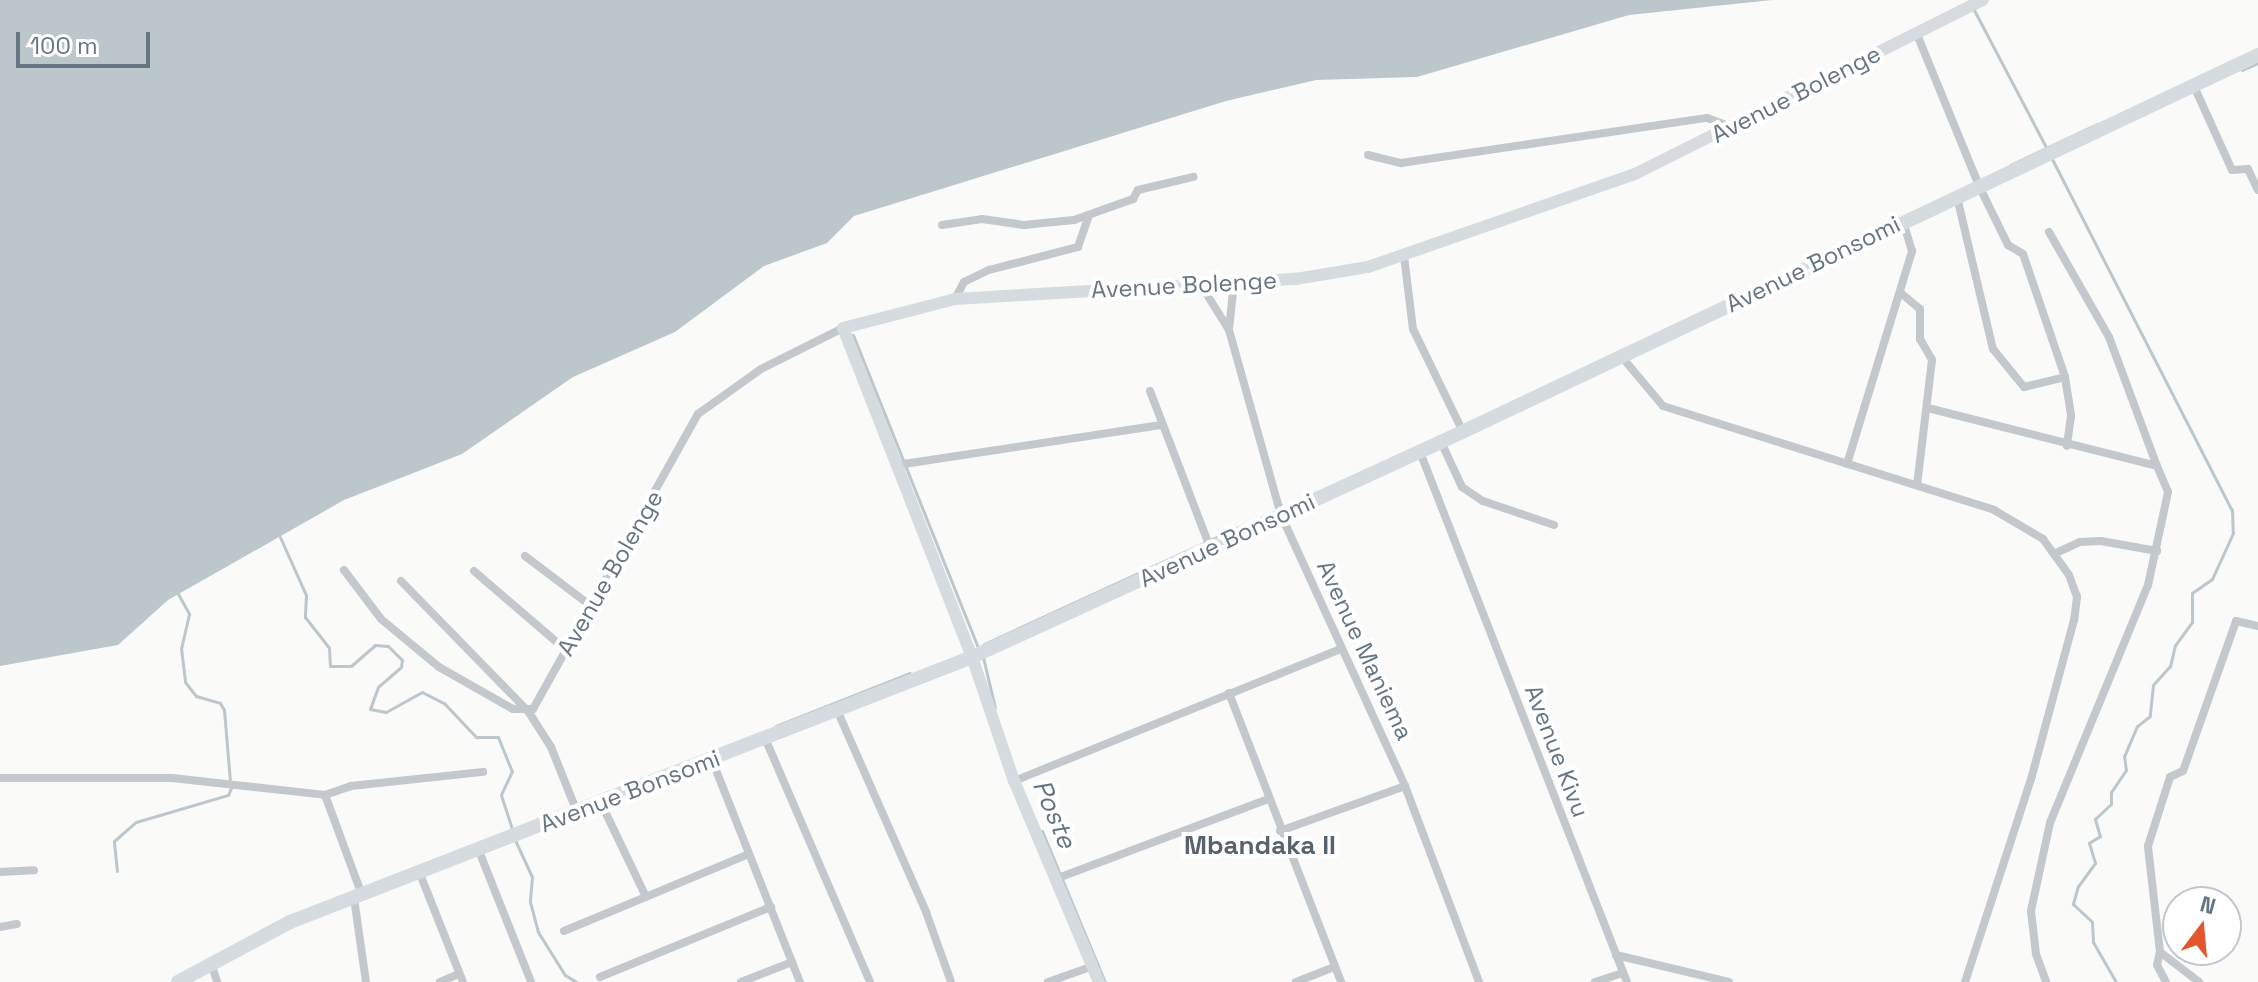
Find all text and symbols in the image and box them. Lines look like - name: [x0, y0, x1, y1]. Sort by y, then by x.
- scale bar: [20, 16, 154, 66]
- text: 100 m: [30, 30, 98, 61]
- street label: Avenue Bolenge: [1707, 39, 1885, 149]
- street label: Avenue Bonsomi: [1721, 209, 1905, 319]
- street label: Avenue Bolenge: [1090, 266, 1278, 304]
- street label: Avenue Bolenge: [551, 485, 669, 661]
- street label: Avenue Bonsomi: [1135, 487, 1319, 593]
- street label: Avenue Maniema: [1311, 556, 1419, 744]
- street label: Avenue Kivu: [1519, 681, 1595, 821]
- street label: Avenue Bonsomi: [536, 743, 724, 839]
- water label: Poste: [1026, 775, 1082, 853]
- district label: Mbandaka II: [1184, 830, 1336, 862]
- north arrow: [2162, 886, 2242, 966]
- text: N: [2197, 889, 2219, 920]

